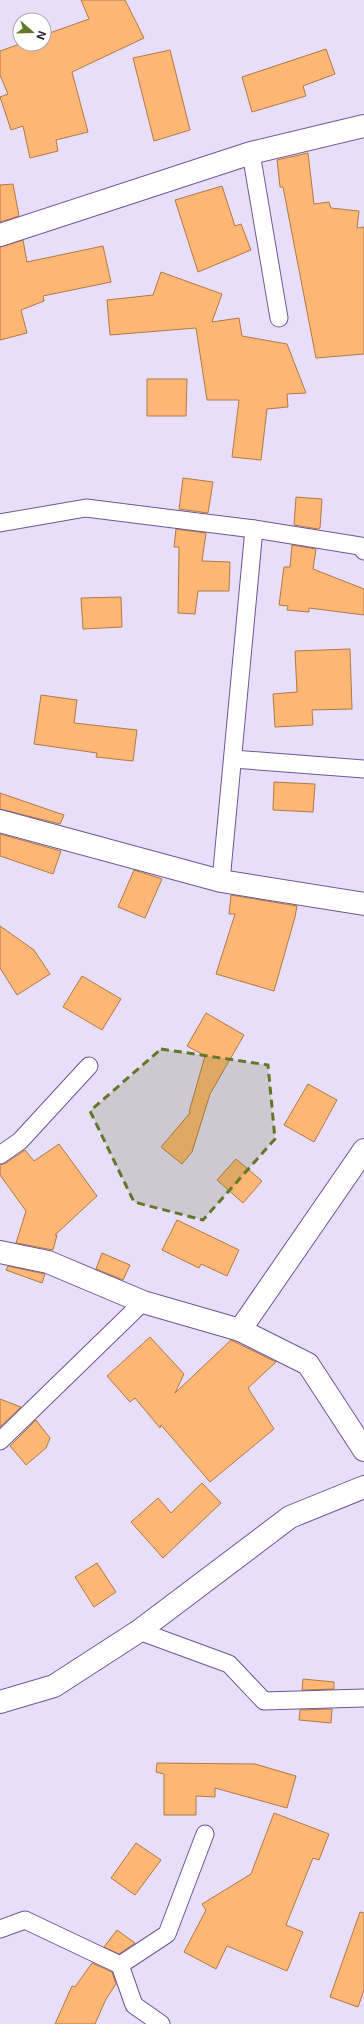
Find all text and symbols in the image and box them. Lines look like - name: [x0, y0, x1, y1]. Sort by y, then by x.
- north arrow: [12, 12, 52, 52]
- text: N: [33, 29, 49, 42]

